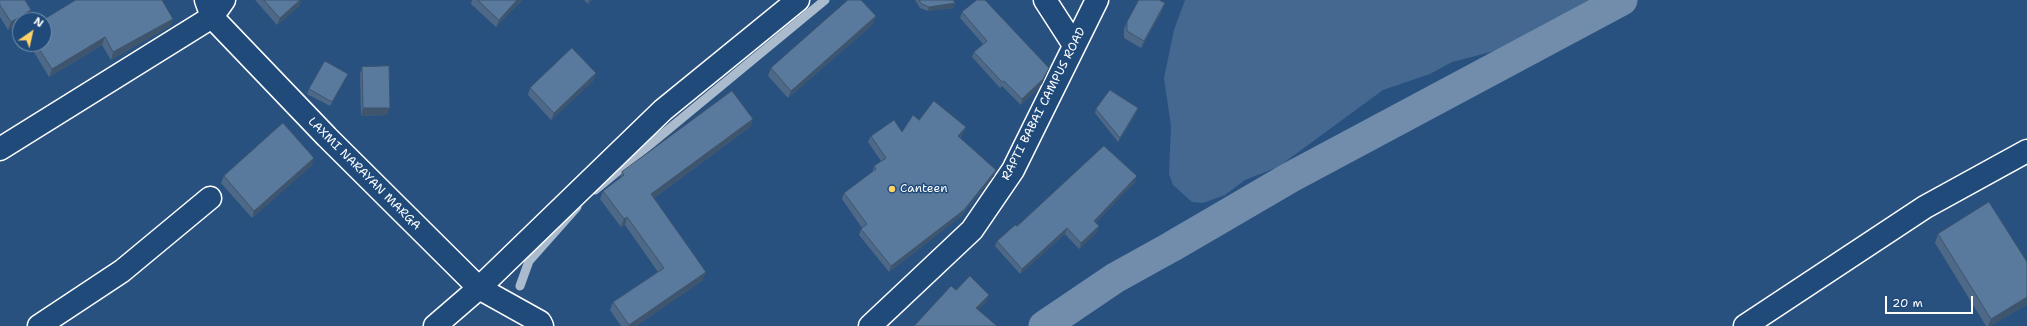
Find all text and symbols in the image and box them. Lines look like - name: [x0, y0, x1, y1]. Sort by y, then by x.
- north arrow: [12, 12, 52, 52]
- text: N: [31, 14, 46, 31]
- street label: RAPTI BABAI CAMPUS ROAD: [999, 25, 1089, 183]
- street label: LAXMI NARAYAN MARGA: [305, 115, 423, 233]
- place label: Canteen: [900, 182, 948, 196]
- marker: Canteen: [887, 184, 897, 194]
- scale bar: [1887, 288, 1975, 314]
- text: 20 m: [1892, 295, 1923, 311]

